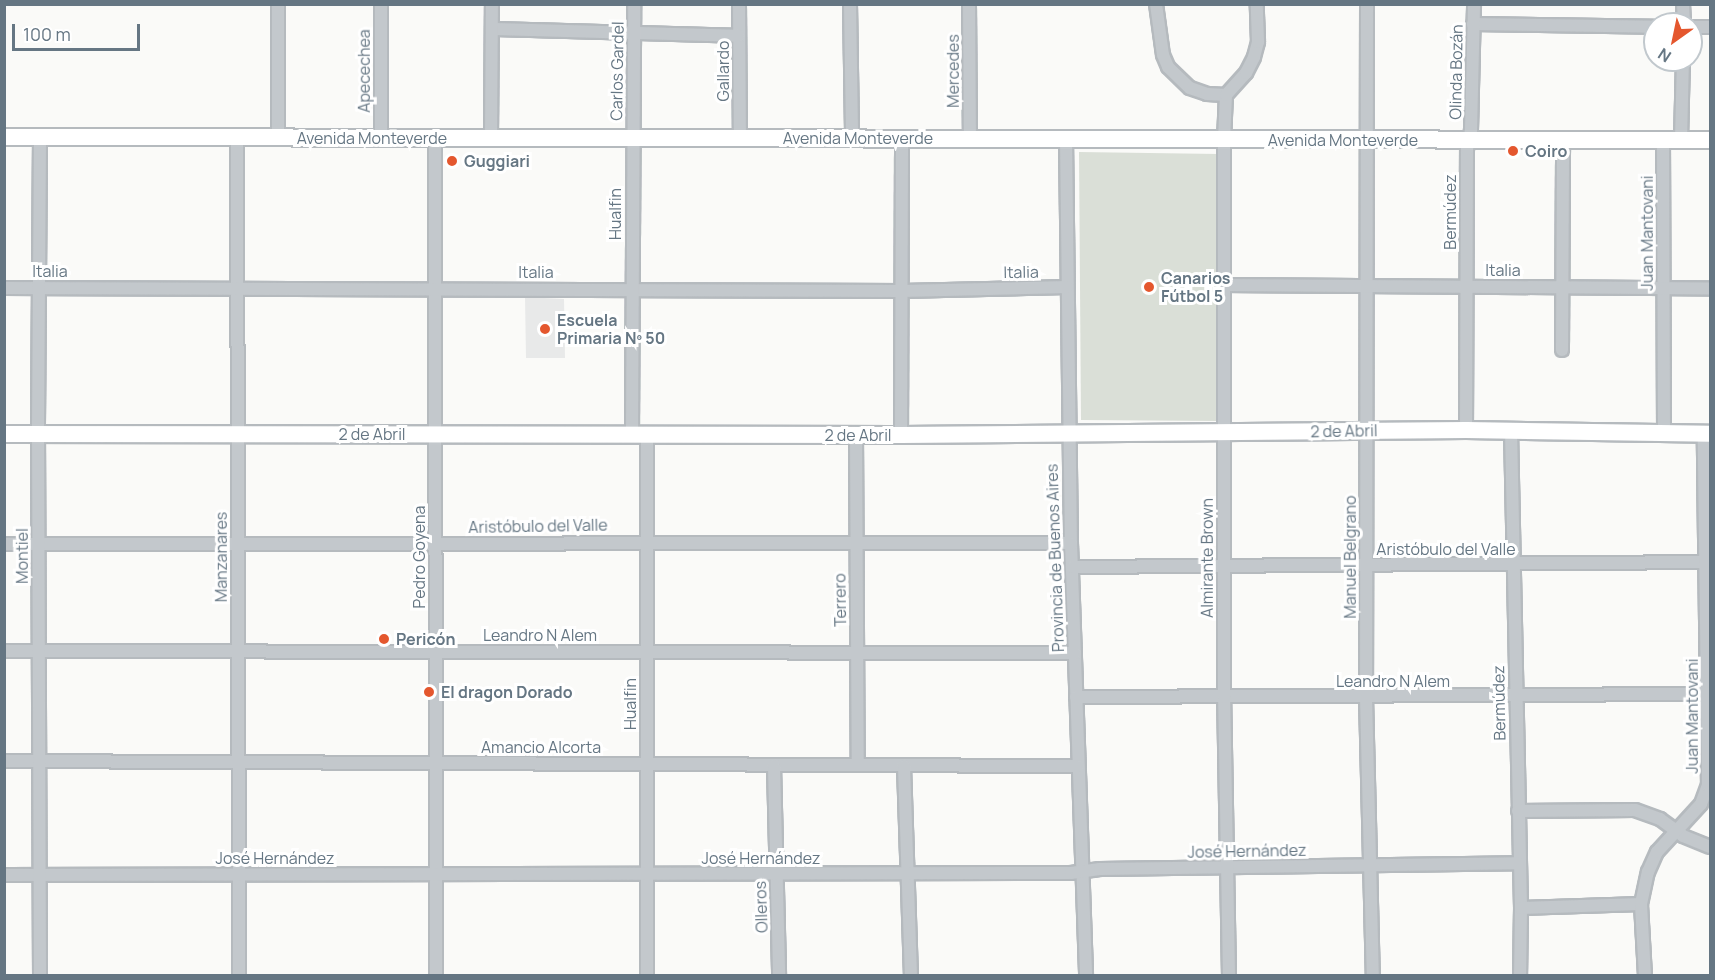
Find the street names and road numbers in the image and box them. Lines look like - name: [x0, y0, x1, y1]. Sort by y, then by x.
- street label: Carlos Gardel: [607, 21, 627, 121]
- street label: Olinda Bozán: [1446, 24, 1466, 120]
- street label: Apecechea: [354, 29, 374, 113]
- street label: Mercedes: [943, 34, 963, 108]
- street label: Gallardo: [713, 40, 733, 102]
- street label: Avenida Monteverde: [297, 128, 447, 148]
- street label: Avenida Monteverde: [783, 128, 933, 148]
- street label: Avenida Monteverde: [1268, 130, 1418, 150]
- street label: Bermúdez: [1440, 174, 1460, 250]
- street label: Juan Mantovani: [1637, 175, 1657, 291]
- street label: Hualfin: [605, 188, 625, 240]
- street label: Italia: [1485, 260, 1521, 280]
- street label: Italia: [32, 261, 68, 281]
- street label: Italia: [518, 262, 554, 282]
- street label: Italia: [1003, 262, 1039, 282]
- street label: 2 de Abril: [1310, 421, 1378, 441]
- street label: 2 de Abril: [338, 424, 406, 444]
- street label: 2 de Abril: [824, 425, 892, 445]
- street label: Provincia de Buenos Aires: [1042, 464, 1068, 652]
- street label: Manuel Belgrano: [1340, 495, 1360, 619]
- street label: Almirante Brown: [1197, 498, 1217, 618]
- street label: Pedro Goyena: [409, 506, 429, 608]
- street label: Manzanares: [211, 512, 231, 602]
- street label: Aristóbulo del Valle: [468, 515, 608, 537]
- street label: Montiel: [12, 528, 32, 584]
- street label: Aristóbulo del Valle: [1376, 539, 1516, 559]
- street label: Terrero: [830, 573, 850, 627]
- street label: Leandro N Alem: [483, 625, 597, 645]
- street label: Juan Mantovani: [1682, 658, 1702, 774]
- street label: Bermúdez: [1489, 665, 1509, 741]
- street label: Leandro N Alem: [1336, 671, 1450, 691]
- street label: Hualfin: [620, 678, 640, 730]
- street label: Amancio Alcorta: [481, 737, 601, 757]
- street label: José Hernández: [1187, 840, 1307, 862]
- street label: José Hernández: [216, 848, 334, 868]
- street label: José Hernández: [702, 848, 820, 868]
- street label: Olleros: [751, 881, 771, 933]

